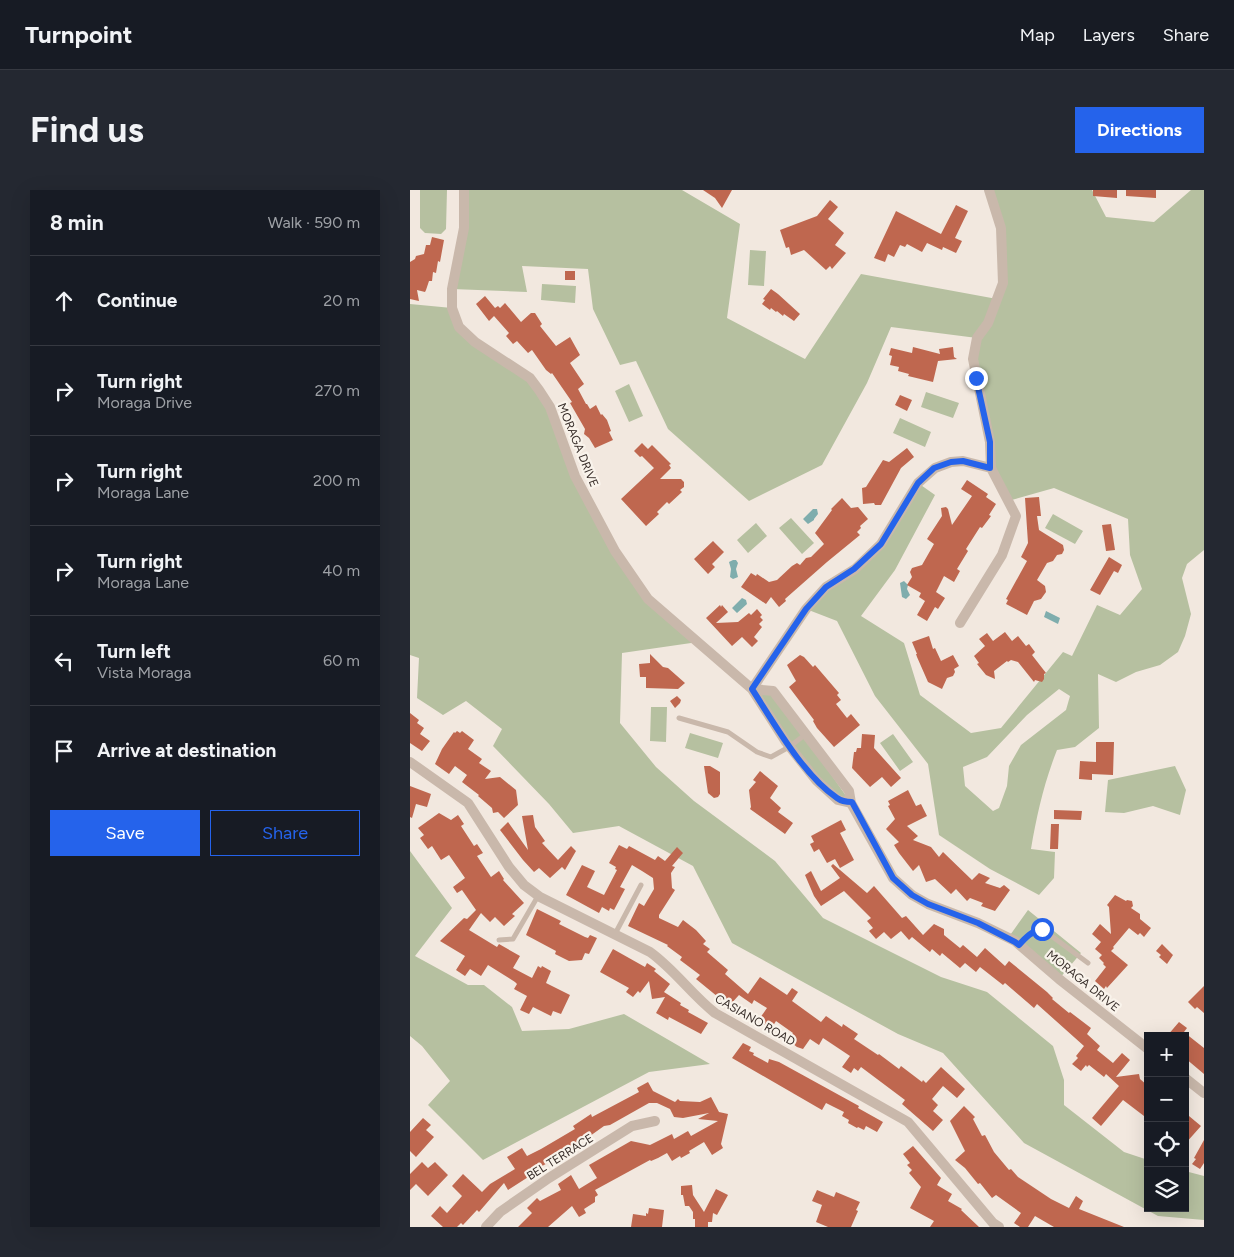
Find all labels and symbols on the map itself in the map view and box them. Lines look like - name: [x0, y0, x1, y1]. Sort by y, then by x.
- route end: [965, 367, 988, 390]
- street label: MORAGA DRIVE: [555, 401, 601, 489]
- route start: [1031, 918, 1054, 941]
- street label: MORAGA DRIVE: [1044, 947, 1122, 1015]
- street label: CASIANO ROAD: [712, 991, 798, 1049]
- street label: BEL TERRACE: [524, 1131, 596, 1183]

